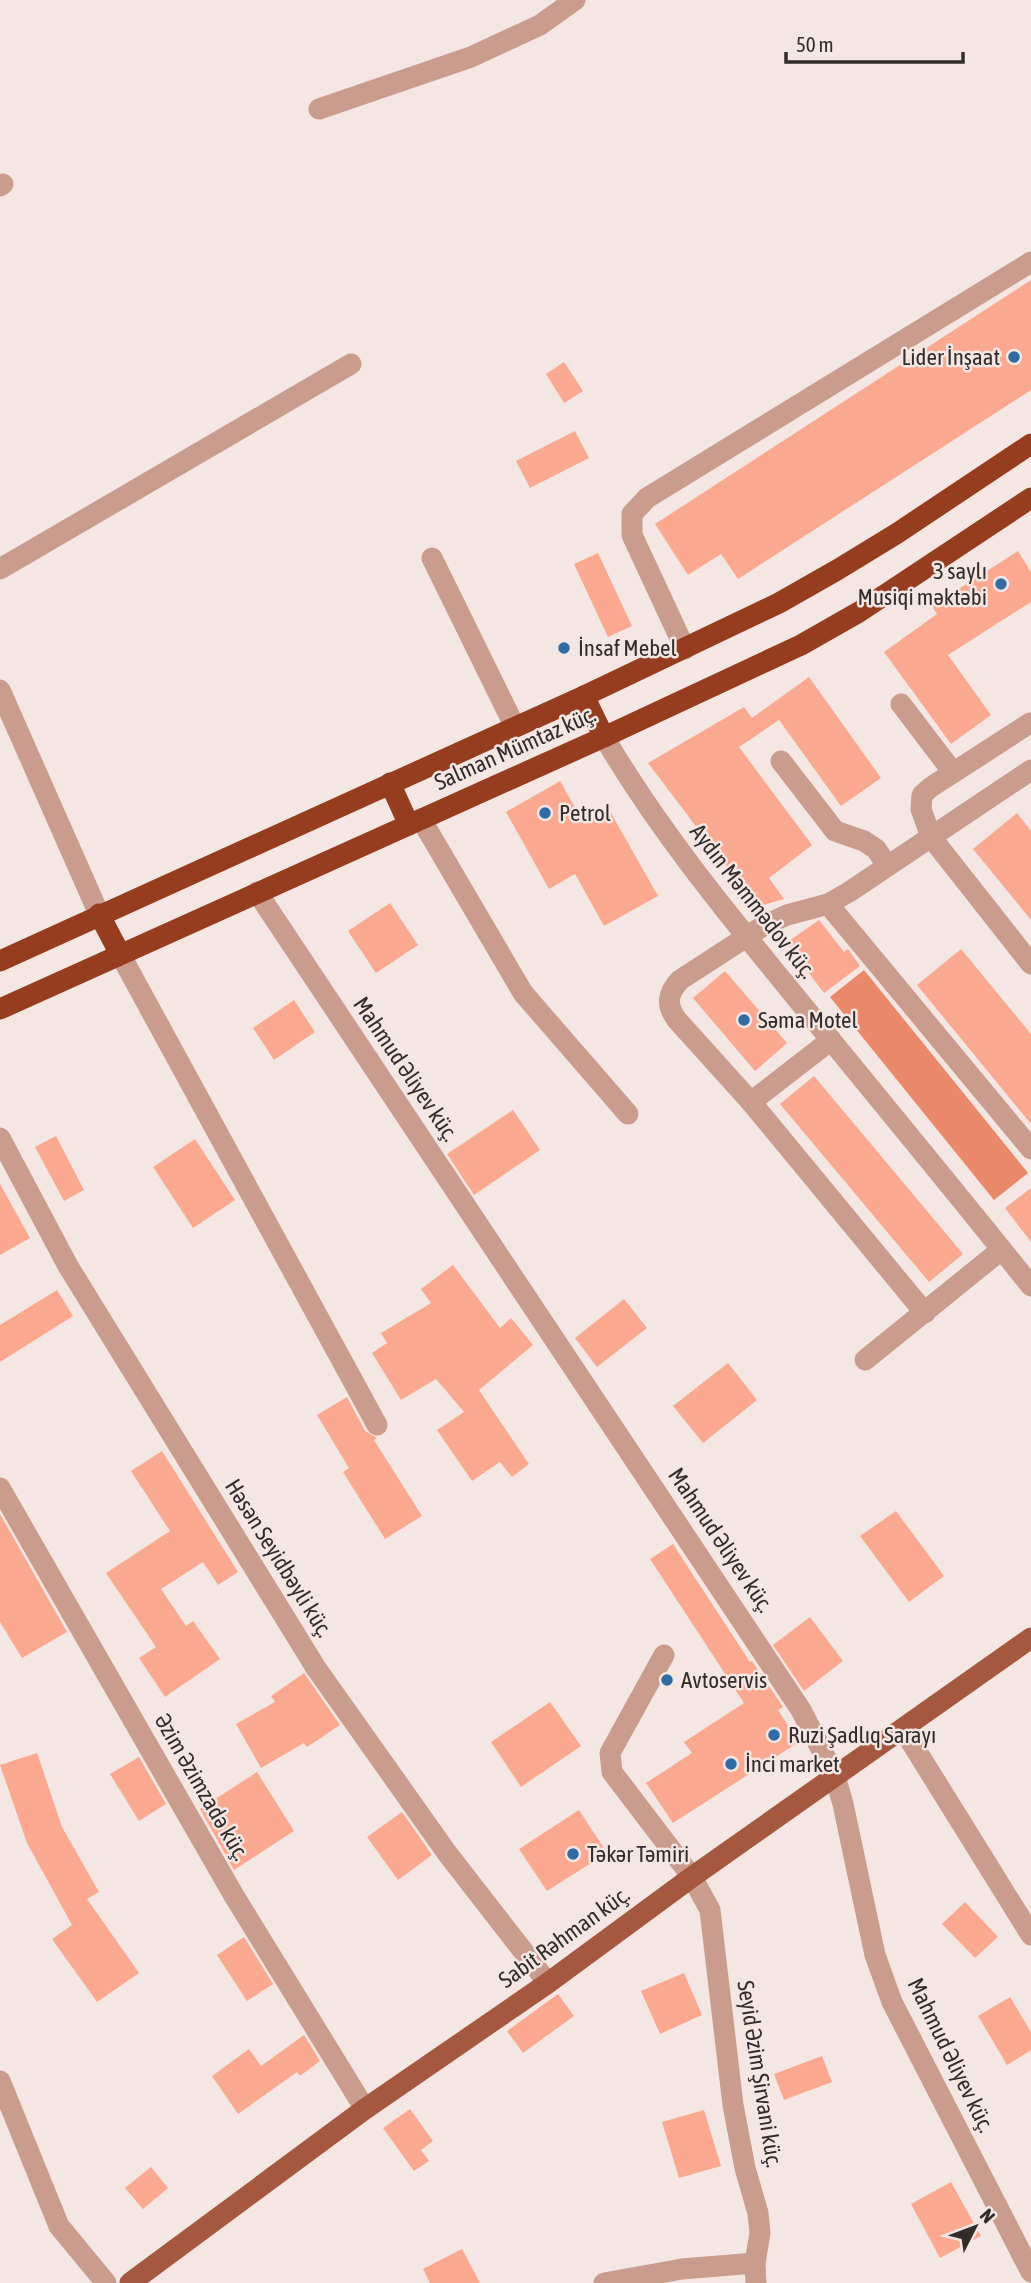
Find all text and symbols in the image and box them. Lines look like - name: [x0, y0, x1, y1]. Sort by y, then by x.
- scale bar: [786, 21, 963, 65]
- text: 50 m: [796, 32, 834, 56]
- place label: Lider İnşaat: [901, 344, 1000, 370]
- marker: Lider İnşaat: [1006, 349, 1022, 365]
- place label: 3 saylı Musiqi məktəbi: [858, 558, 987, 610]
- marker: 3 saylı Musiqi məktəbi: [993, 576, 1009, 592]
- place label: İnsaf Mebel: [578, 635, 677, 661]
- marker: İnsaf Mebel: [556, 640, 572, 656]
- street label: Salman Mümtaz küç.: [430, 701, 600, 795]
- place label: Petrol: [559, 800, 611, 826]
- marker: Petrol: [537, 805, 553, 821]
- street label: Aydın Məmmədov küç.: [685, 819, 821, 983]
- street label: Mahmud Əliyev küç.: [348, 992, 464, 1146]
- place label: Səma Motel: [758, 1007, 858, 1033]
- marker: Səma Motel: [736, 1012, 752, 1028]
- street label: Mahmud Əliyev küç.: [663, 1463, 779, 1617]
- street label: Həsən Seyidbəyli küç.: [220, 1474, 338, 1642]
- place label: Avtoservis: [681, 1667, 767, 1693]
- marker: Avtoservis: [659, 1672, 675, 1688]
- street label: Əzim Əzimzadə küç.: [150, 1709, 254, 1865]
- place label: Ruzi Şadlıq Sarayı: [788, 1722, 936, 1748]
- marker: Ruzi Şadlıq Sarayı: [766, 1727, 782, 1743]
- place label: İnci market: [745, 1751, 840, 1777]
- marker: İnci market: [723, 1756, 739, 1772]
- place label: Təkər Təmiri: [587, 1841, 689, 1867]
- marker: Təkər Təmiri: [565, 1846, 581, 1862]
- street label: Sabit Rəhman küç.: [494, 1881, 634, 1993]
- street label: Mahmud Əliyev küç.: [902, 1974, 1000, 2136]
- street label: Seyid Əzim Şirvani küç.: [732, 1979, 788, 2169]
- north arrow: [940, 2192, 1010, 2262]
- text: N: [976, 2204, 1000, 2227]

